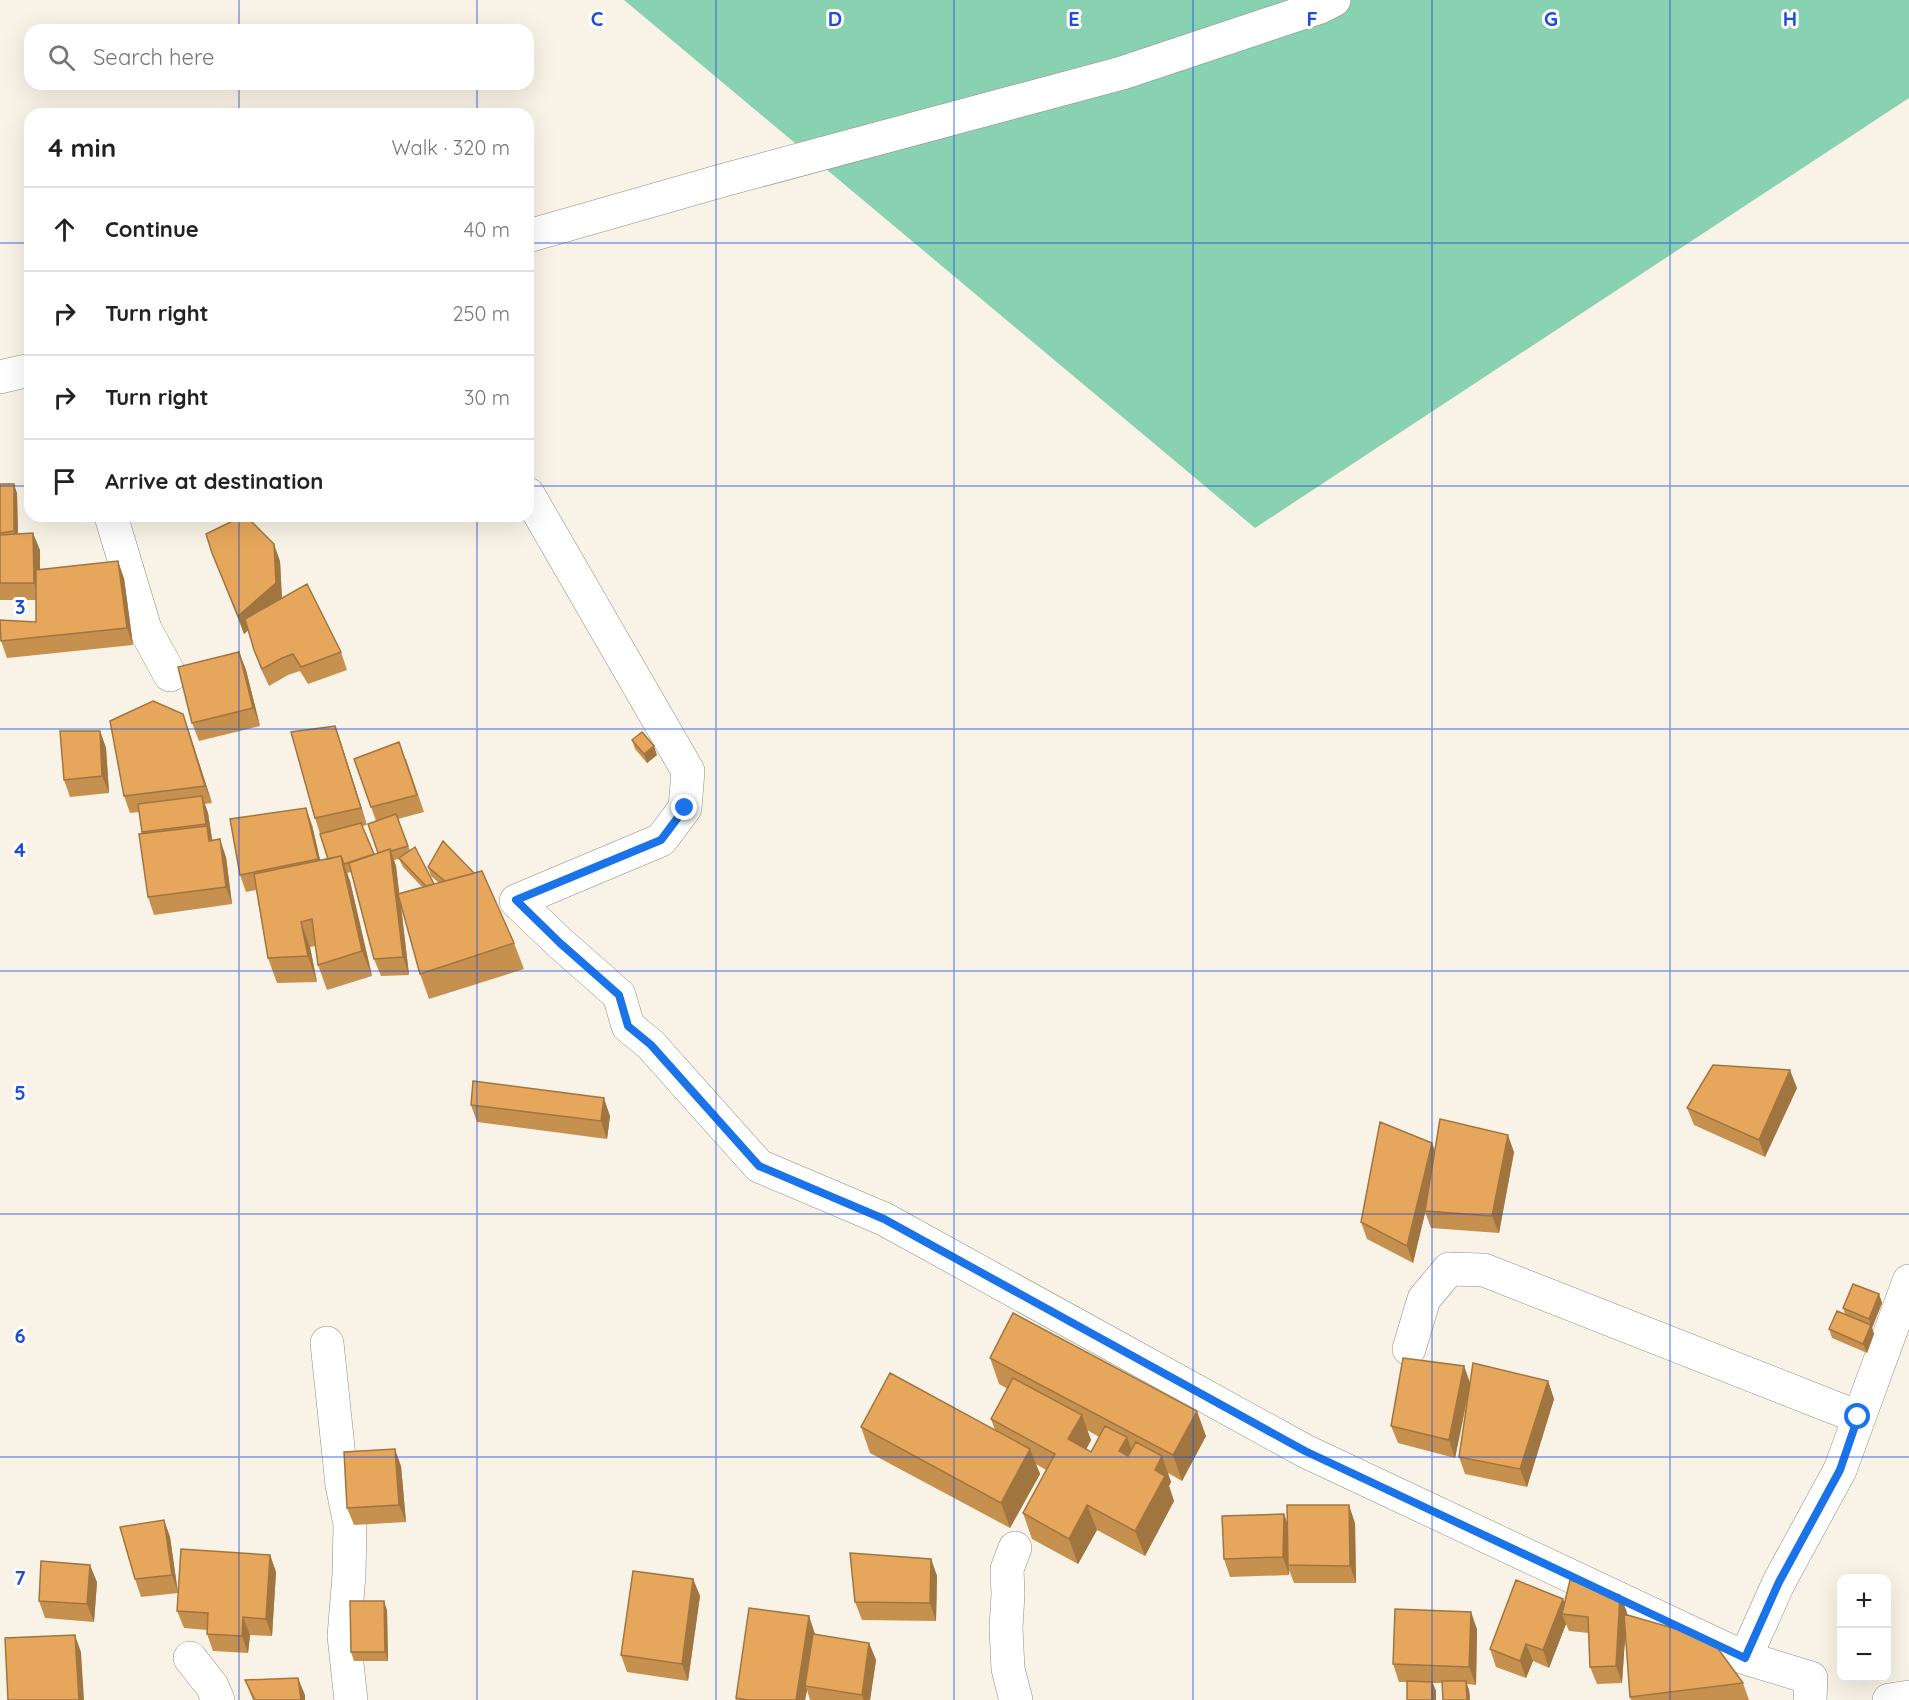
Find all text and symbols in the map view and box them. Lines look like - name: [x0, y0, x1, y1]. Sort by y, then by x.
- text: C: [591, 6, 604, 31]
- text: D: [828, 6, 842, 31]
- text: E: [1068, 6, 1080, 31]
- text: F: [1306, 6, 1318, 31]
- text: G: [1544, 6, 1558, 31]
- text: H: [1783, 6, 1797, 31]
- search box: [24, 24, 534, 90]
- icon: search: [45, 41, 78, 74]
- text: Search here: [93, 43, 214, 71]
- text: 4 min: [48, 131, 116, 164]
- text: Walk · 320 m: [391, 135, 510, 160]
- icon: ahead: [48, 213, 81, 246]
- text: Continue: [105, 215, 199, 243]
- text: 40 m: [464, 217, 510, 242]
- icon: right: [48, 297, 81, 330]
- text: Turn right: [105, 299, 209, 327]
- text: 250 m: [452, 301, 510, 326]
- icon: right: [48, 381, 81, 414]
- text: Turn right: [105, 383, 209, 411]
- text: 30 m: [464, 385, 510, 410]
- icon: arrive: [48, 465, 81, 498]
- text: Arrive at destination: [105, 467, 323, 495]
- text: 3: [15, 594, 25, 619]
- route end: [671, 794, 697, 820]
- text: 4: [14, 837, 26, 862]
- text: 5: [14, 1080, 26, 1105]
- text: 6: [14, 1323, 26, 1348]
- route start: [1844, 1403, 1870, 1429]
- text: 7: [15, 1565, 26, 1590]
- map controls: [1837, 1574, 1891, 1682]
- button: +: [1837, 1574, 1891, 1628]
- button: −: [1837, 1628, 1891, 1682]

